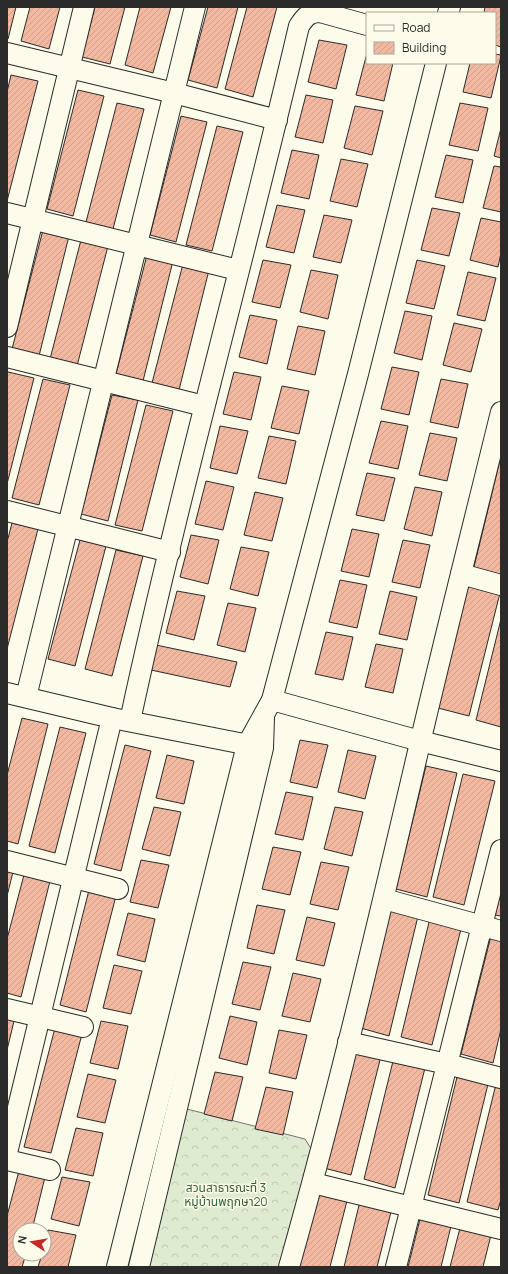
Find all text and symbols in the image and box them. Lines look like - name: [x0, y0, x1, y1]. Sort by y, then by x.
- legend: [366, 12, 496, 64]
- text: Road: [402, 19, 430, 36]
- text: Building: [402, 39, 446, 56]
- park label: สวนสาธารณะที่ 3 หมู่บ้านพฤกษา20: [184, 1179, 268, 1210]
- north arrow: [12, 1222, 52, 1262]
- text: N: [14, 1234, 30, 1245]

